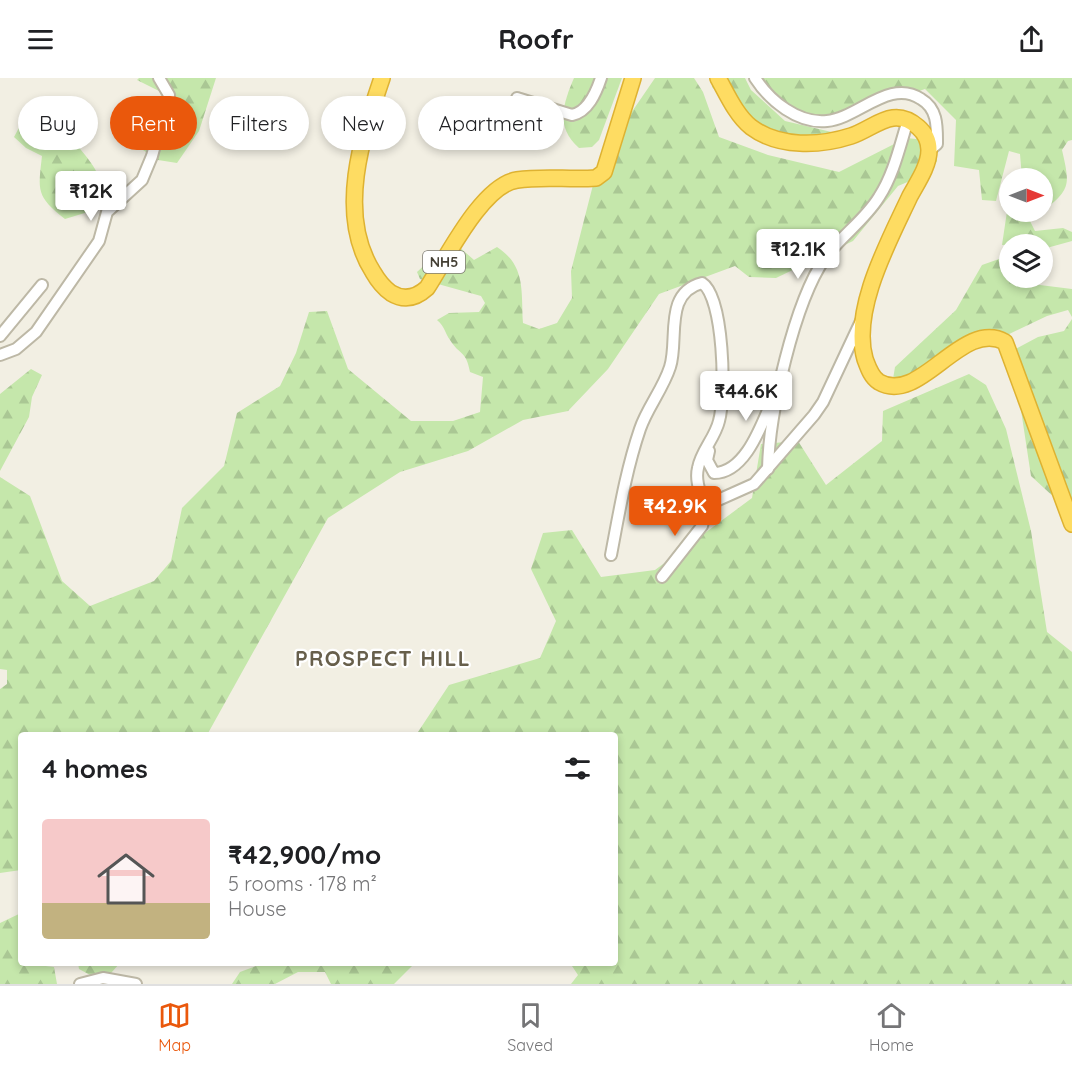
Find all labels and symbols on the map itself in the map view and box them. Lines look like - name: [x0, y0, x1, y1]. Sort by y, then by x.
- north arrow: [999, 168, 1053, 222]
- pin: ₹12K: [55, 171, 127, 222]
- pin: ₹12.1K: [749, 229, 847, 280]
- road number: NH5: [423, 251, 465, 273]
- pin: ₹44.6K: [697, 371, 795, 422]
- pin: ₹42.9K: [626, 486, 724, 537]
- district label: PROSPECT HILL: [295, 645, 471, 671]

